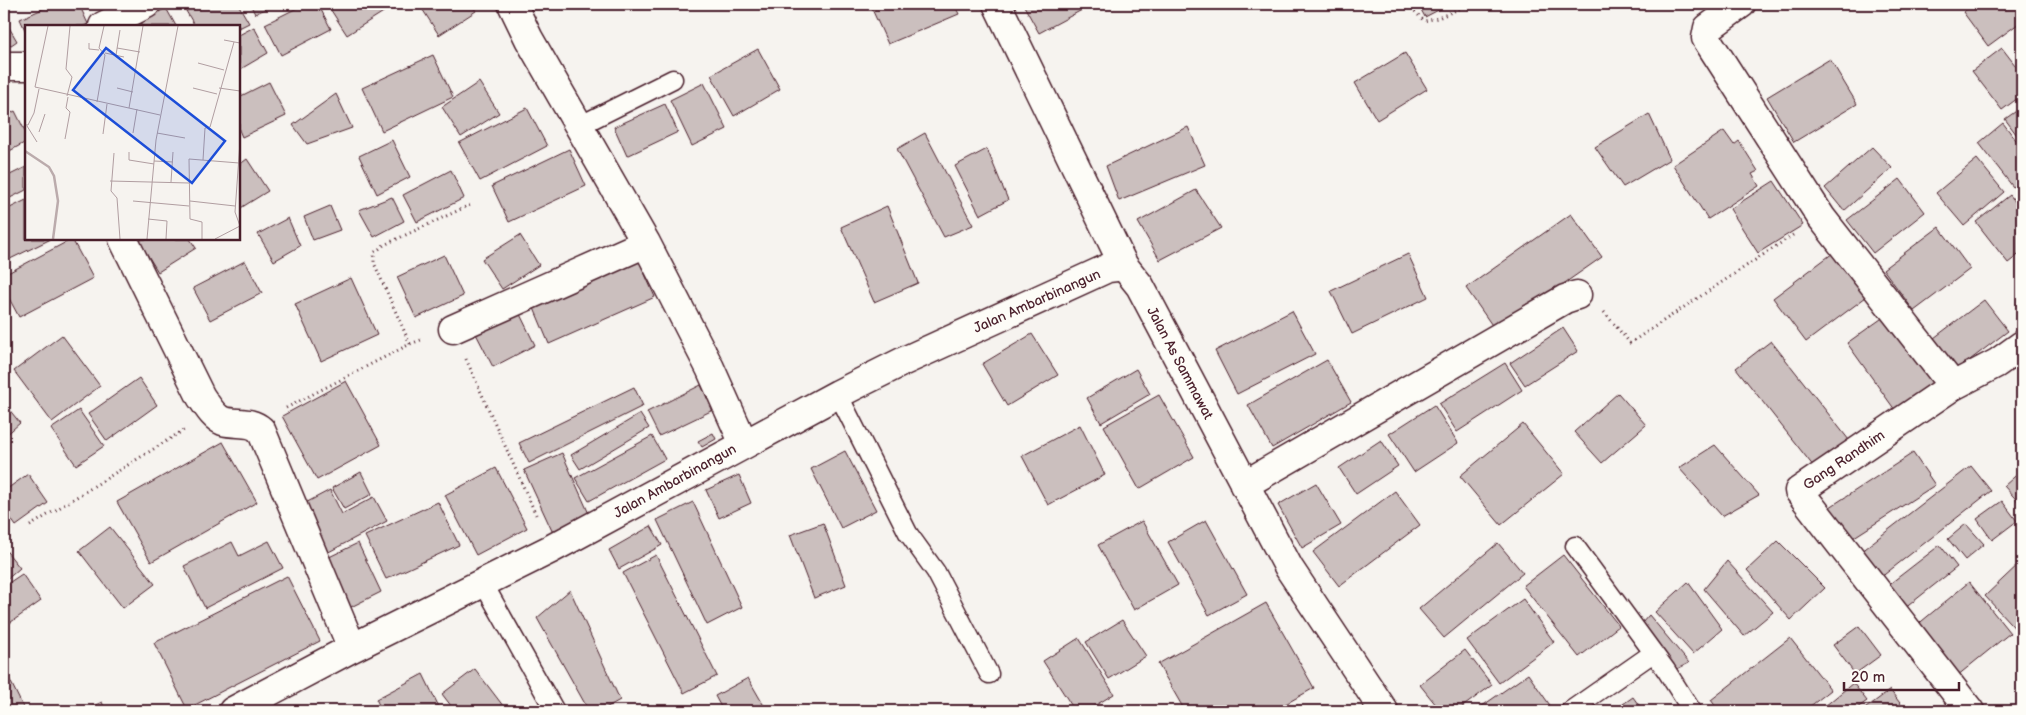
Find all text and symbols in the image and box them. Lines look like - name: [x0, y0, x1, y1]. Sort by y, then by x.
- inset map: [25, 25, 240, 240]
- street label: Jalan Ambarbinangun: [971, 265, 1103, 337]
- street label: Jalan As Sammawat: [1143, 304, 1217, 423]
- street label: Gang Randhim: [1800, 427, 1888, 493]
- street label: Jalan Ambarbinangun: [611, 440, 739, 522]
- scale bar: [1844, 660, 1958, 692]
- text: 20 m: [1851, 668, 1885, 687]

